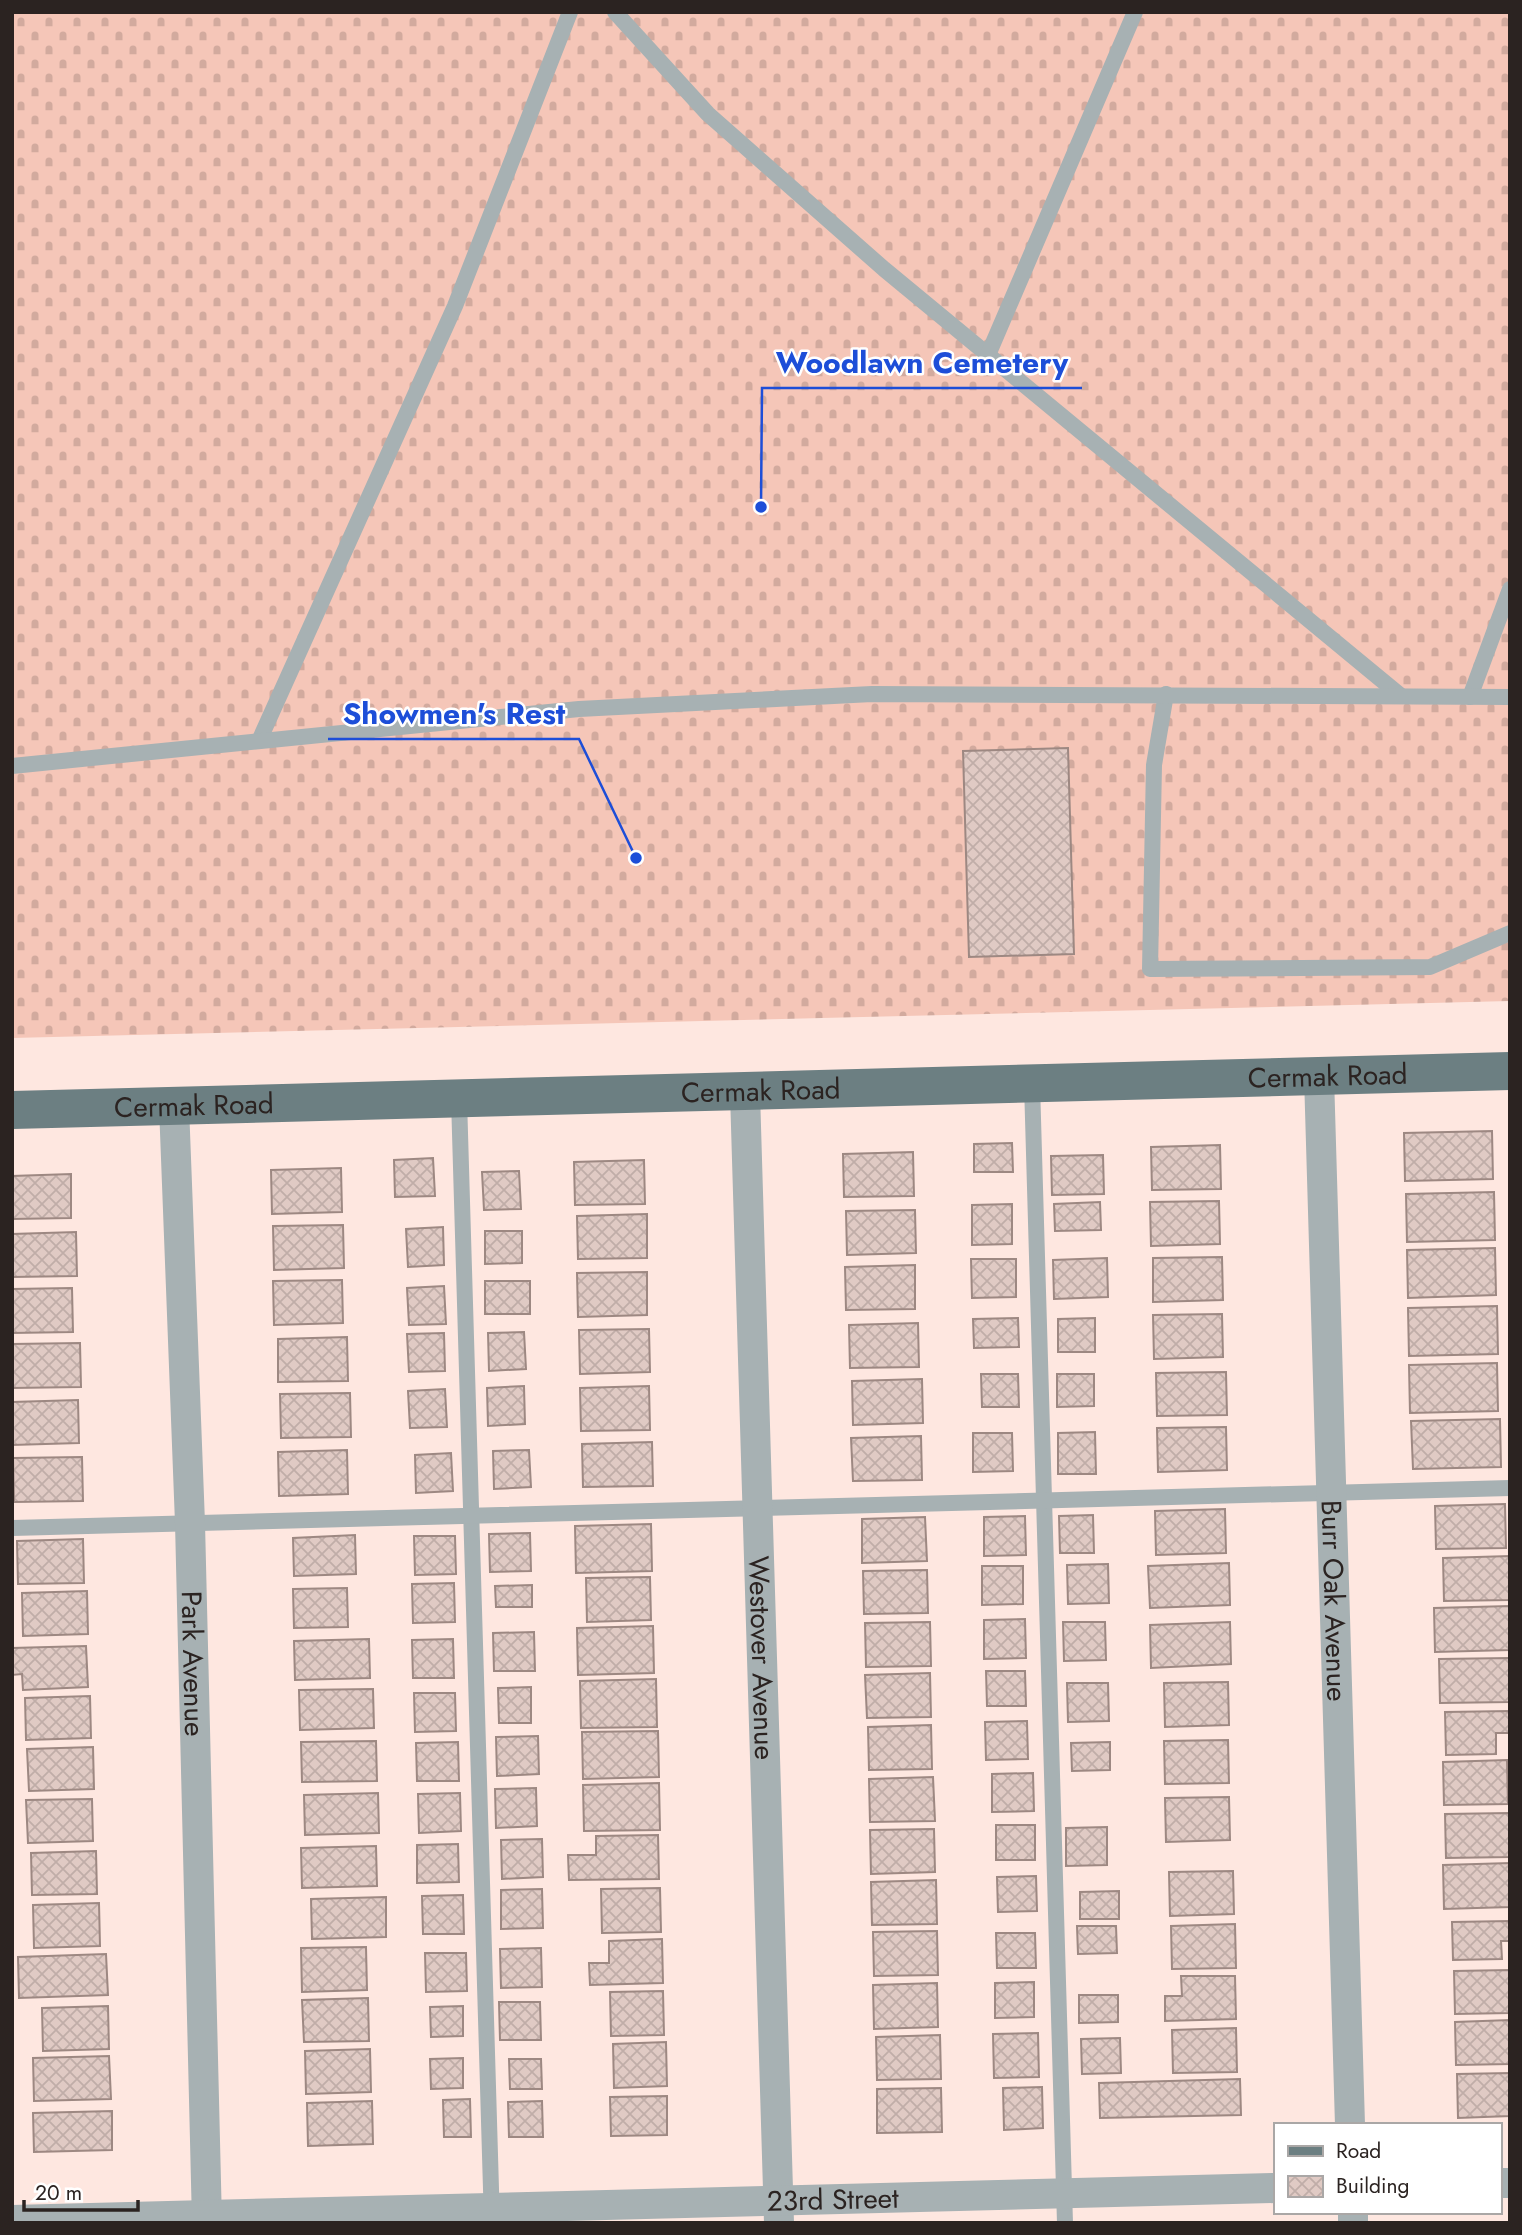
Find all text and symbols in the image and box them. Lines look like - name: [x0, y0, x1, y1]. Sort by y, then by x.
- callout: Woodlawn Cemetery: [762, 337, 1082, 388]
- text: Woodlawn Cemetery: [776, 341, 1068, 384]
- callout: Showmen's Rest: [328, 688, 579, 739]
- text: Showmen's Rest: [343, 692, 566, 735]
- street label: Cermak Road: [1247, 1054, 1408, 1099]
- street label: Cermak Road: [680, 1068, 841, 1114]
- street label: Cermak Road: [114, 1083, 274, 1128]
- street label: Burr Oak Avenue: [1311, 1499, 1357, 1702]
- street label: Westover Avenue: [738, 1555, 785, 1761]
- street label: Park Avenue: [171, 1590, 215, 1737]
- legend: [1274, 2123, 1501, 2214]
- text: Road: [1336, 2136, 1381, 2166]
- scale bar: [24, 2168, 138, 2212]
- text: Building: [1336, 2171, 1409, 2201]
- text: 20 m: [35, 2178, 82, 2208]
- street label: 23rd Street: [766, 2178, 900, 2222]

